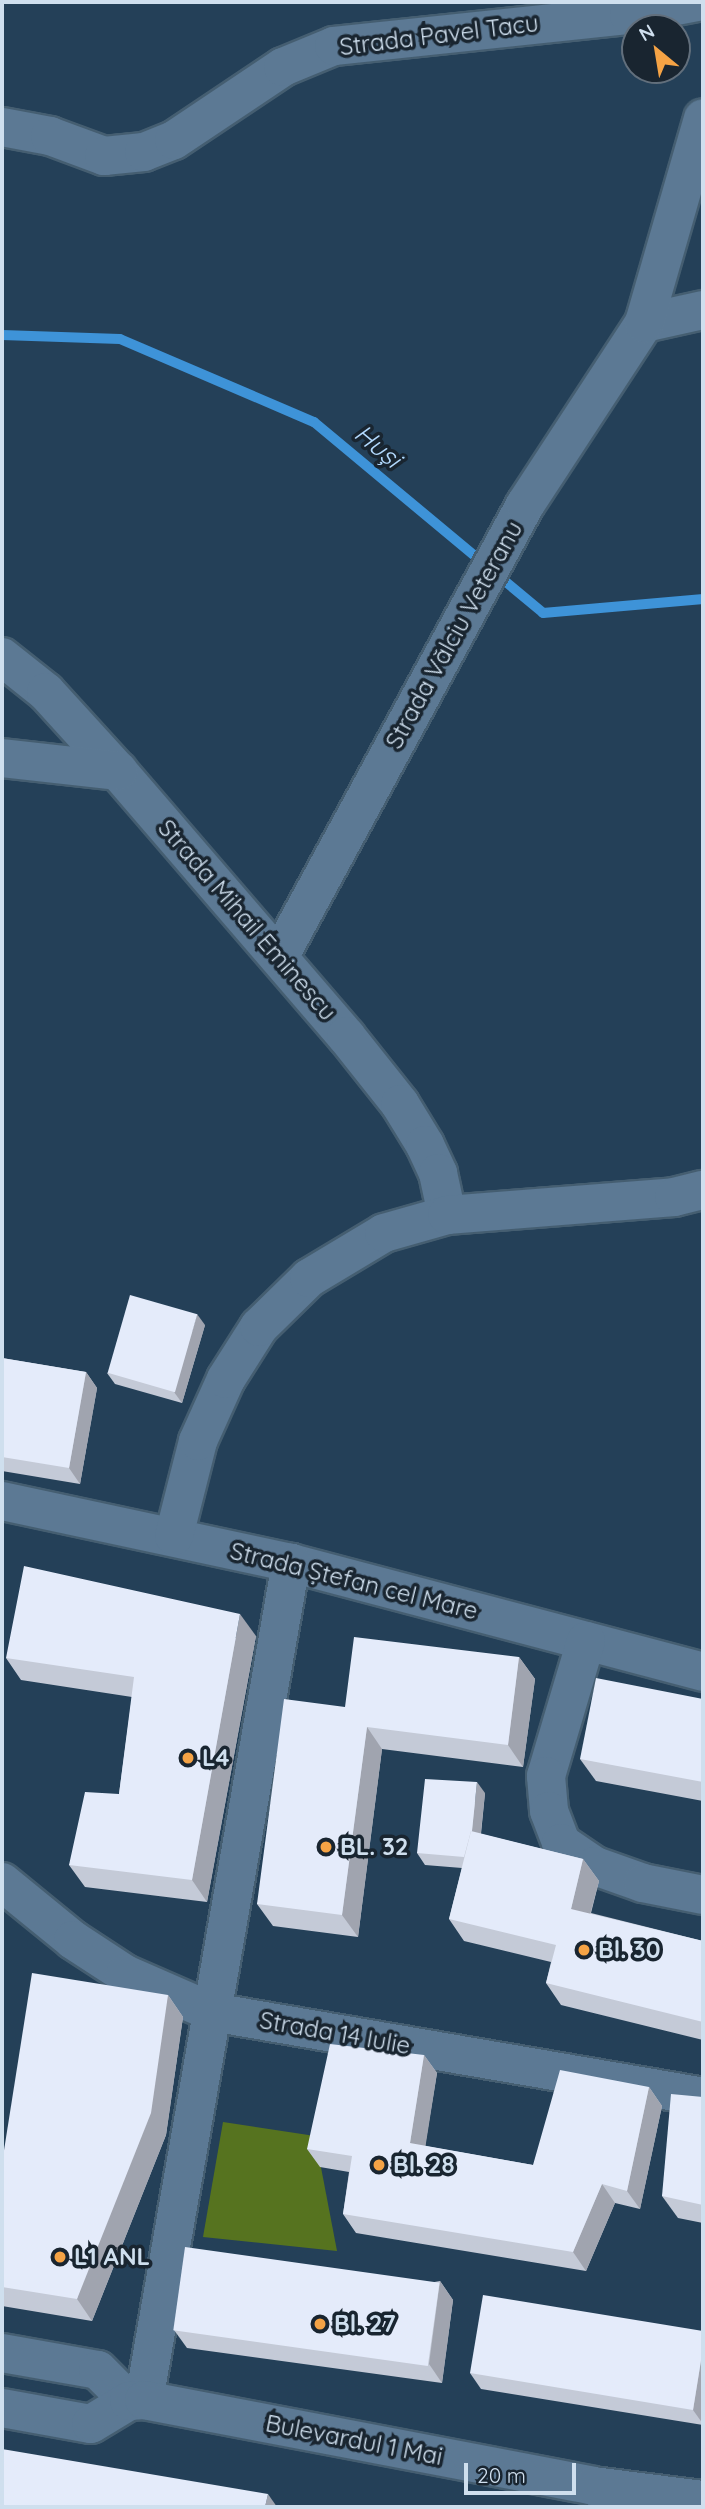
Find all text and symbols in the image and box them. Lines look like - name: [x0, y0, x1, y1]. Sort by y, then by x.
- street label: Strada Pavel Tacu: [338, 9, 540, 61]
- north arrow: [621, 14, 691, 84]
- text: N: [634, 19, 659, 46]
- water label: Huși: [348, 418, 408, 474]
- street label: Strada Vălciu Veteranu: [379, 516, 529, 754]
- street label: Strada Mihail Eminescu: [152, 814, 342, 1026]
- street label: Strada Ștefan cel Mare: [227, 1536, 481, 1626]
- place label: L4: [202, 1744, 230, 1772]
- marker: L4: [180, 1750, 196, 1766]
- place label: BL. 32: [340, 1833, 408, 1861]
- marker: BL. 32: [318, 1839, 334, 1855]
- place label: Bl. 30: [598, 1936, 660, 1964]
- marker: Bl. 30: [576, 1942, 592, 1958]
- street label: Strada 14 Iulie: [257, 2006, 413, 2060]
- place label: Bl. 28: [393, 2151, 455, 2179]
- marker: Bl. 28: [371, 2157, 387, 2173]
- place label: L1 ANL: [74, 2243, 150, 2271]
- marker: L1 ANL: [52, 2249, 68, 2265]
- place label: Bl. 27: [334, 2310, 396, 2338]
- marker: Bl. 27: [312, 2316, 328, 2332]
- street label: Bulevardul 1 Mai: [263, 2409, 445, 2471]
- scale bar: [467, 2450, 579, 2494]
- text: 20 m: [477, 2462, 526, 2488]

